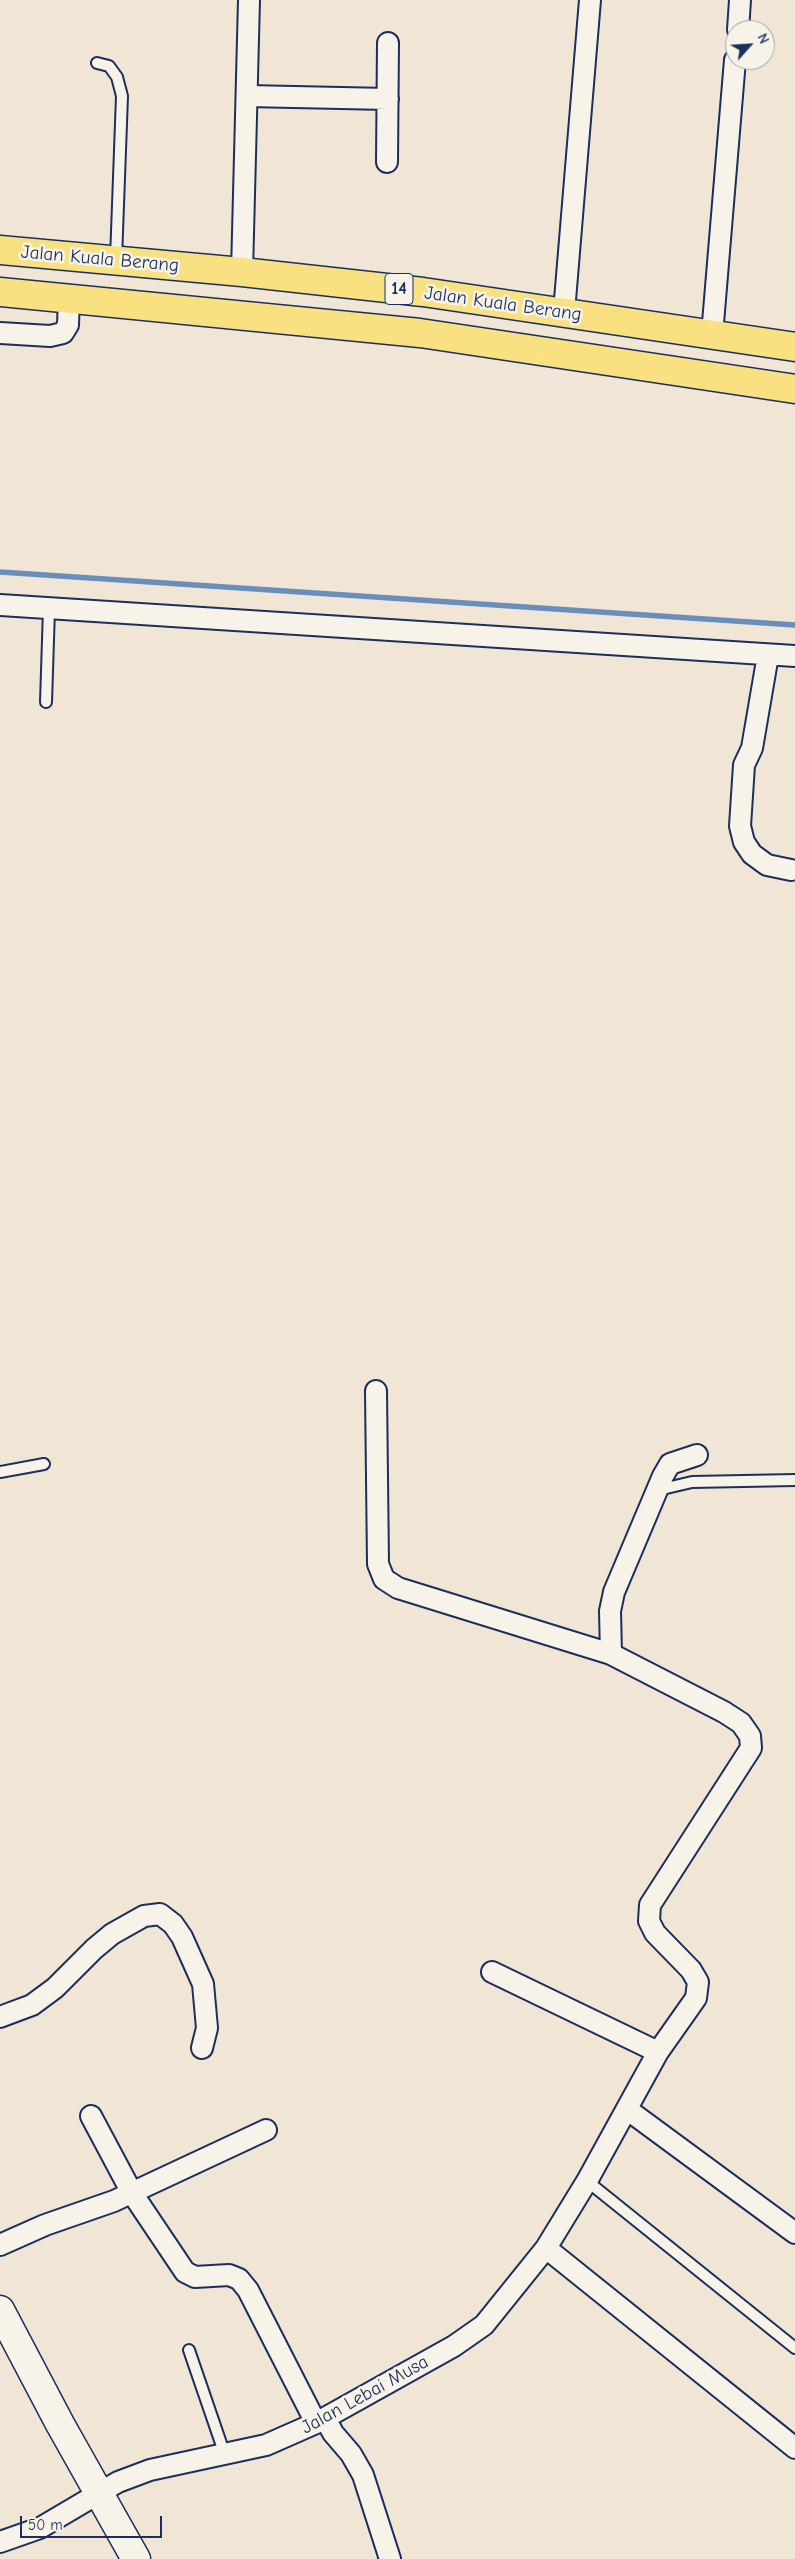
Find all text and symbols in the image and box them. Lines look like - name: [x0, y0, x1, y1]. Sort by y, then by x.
- north arrow: [725, 20, 775, 70]
- text: N: [753, 31, 773, 46]
- street label: Jalan Kuala Berang: [20, 241, 180, 277]
- road number: 14: [385, 274, 413, 304]
- street label: Jalan Kuala Berang: [423, 282, 583, 326]
- street label: Jalan Lebai Musa: [297, 2351, 433, 2439]
- scale bar: [22, 2506, 165, 2538]
- text: 50 m: [28, 2516, 63, 2534]

